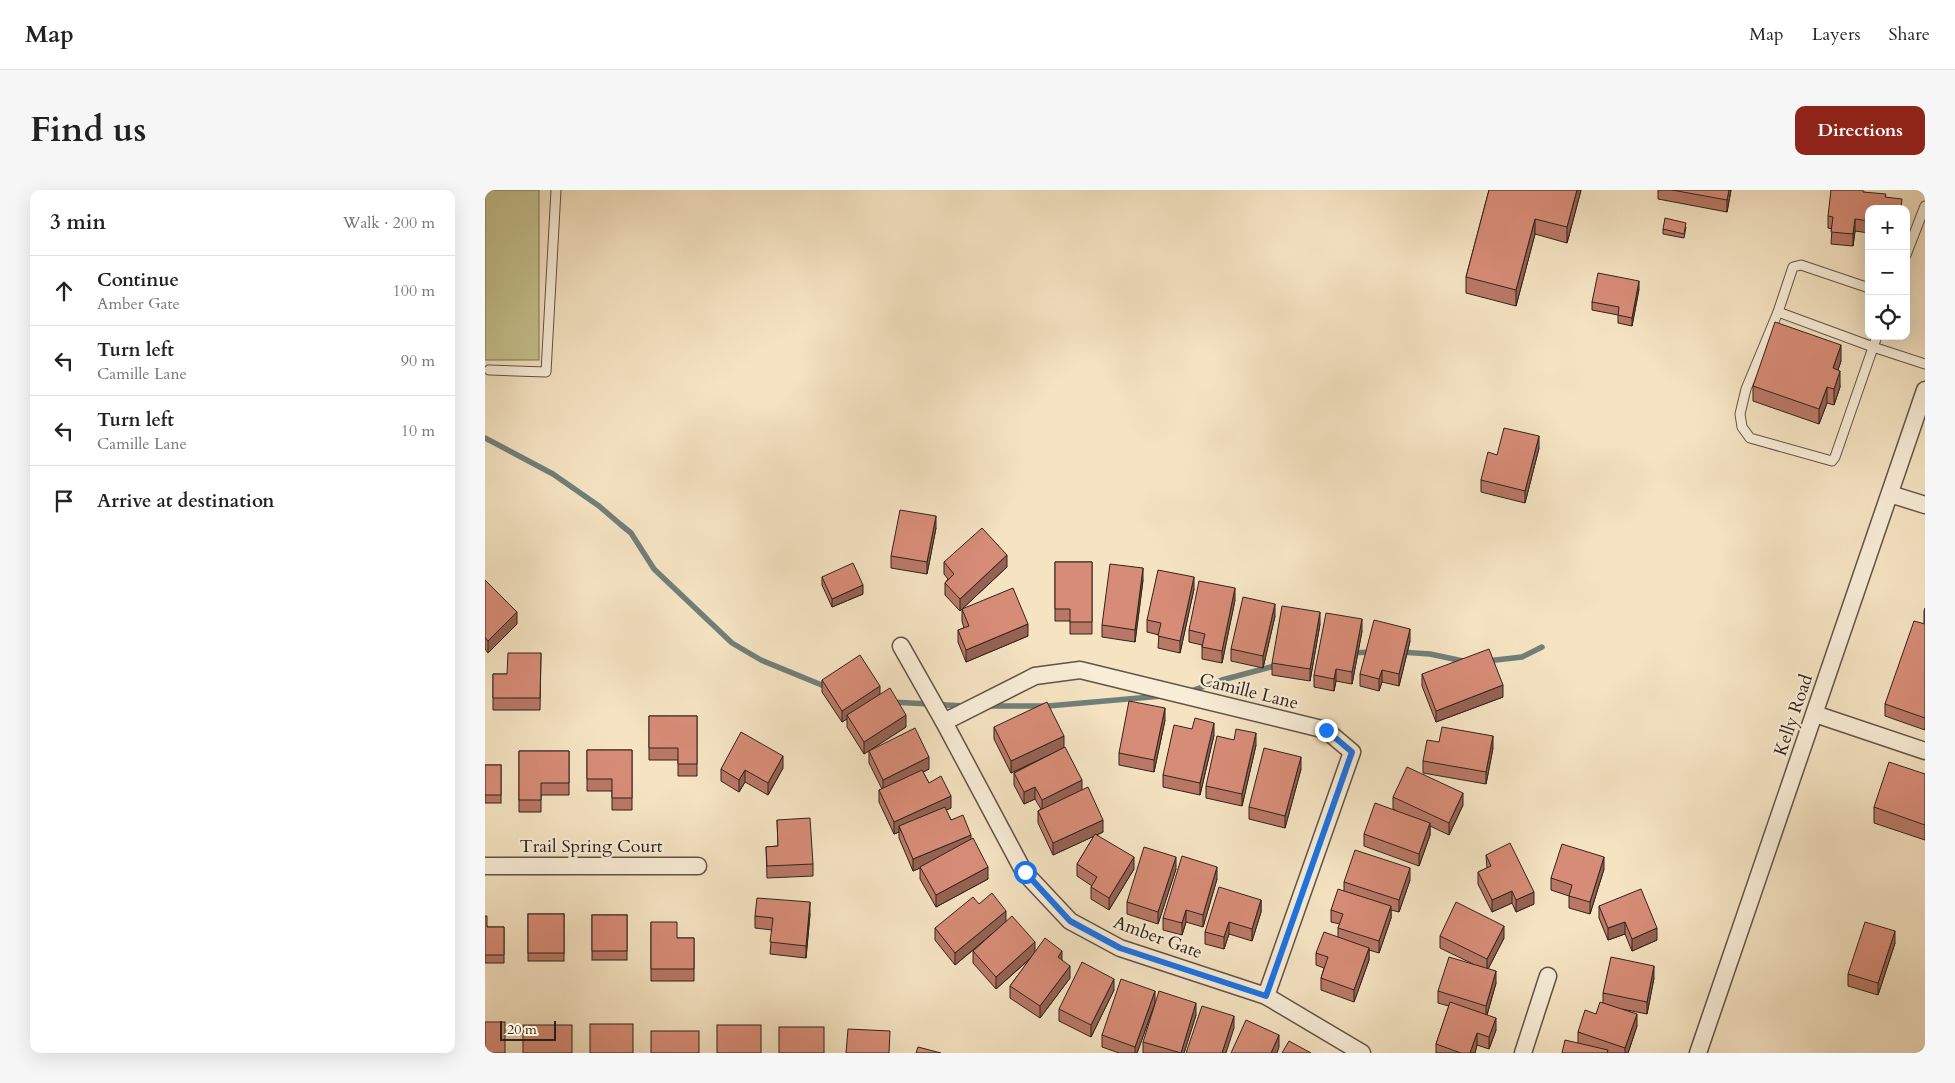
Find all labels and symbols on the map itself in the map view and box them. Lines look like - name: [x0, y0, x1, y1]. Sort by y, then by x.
- street label: Camille Lane: [1197, 667, 1301, 716]
- street label: Kelly Road: [1768, 671, 1819, 759]
- route end: [1315, 719, 1338, 742]
- street label: Trail Spring Court: [519, 834, 663, 859]
- route start: [1014, 861, 1037, 884]
- street label: Amber Gate: [1110, 910, 1206, 965]
- scale bar: [500, 1018, 556, 1041]

